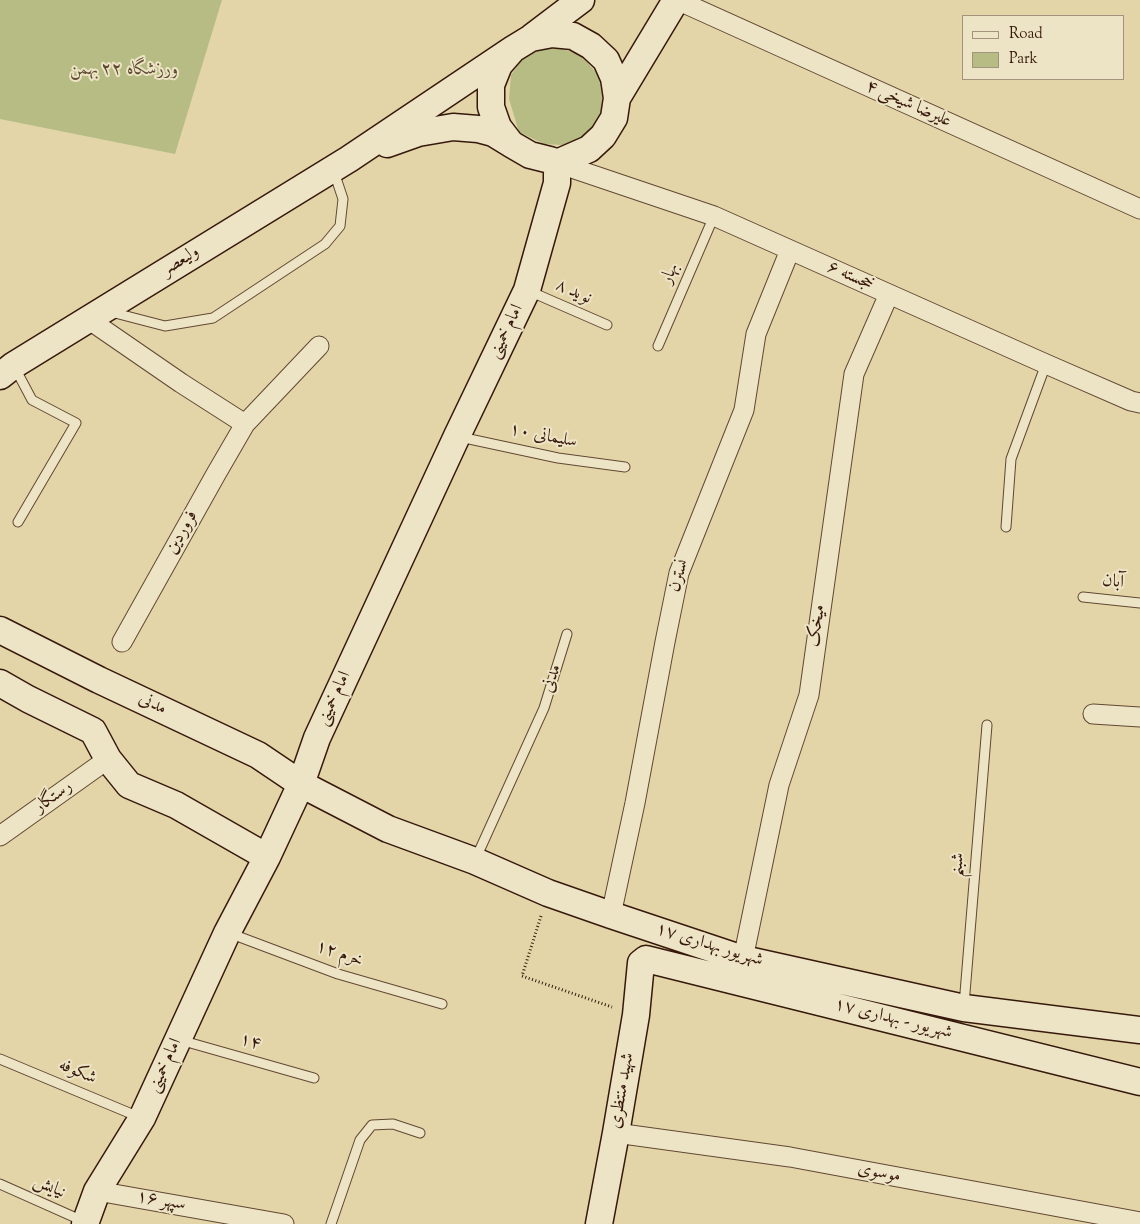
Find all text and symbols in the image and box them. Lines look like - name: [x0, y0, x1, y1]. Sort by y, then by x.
- legend: [962, 15, 1125, 80]
- text: Road: [1009, 24, 1043, 45]
- text: Park: [1009, 49, 1038, 70]
- park label: ورزشگاه ۲۲ بهمن: [69, 60, 179, 82]
- street label: علیرضا شیخی ۴: [862, 77, 954, 133]
- street label: ولیعصر: [158, 242, 204, 282]
- street label: خجسته ۶: [823, 257, 877, 297]
- street label: بهار: [657, 260, 685, 288]
- street label: نوید ۸: [552, 276, 594, 310]
- street label: امام خمینی: [485, 301, 529, 363]
- street label: سلیمانی ۱۰: [507, 420, 579, 454]
- street label: فروردین: [162, 507, 204, 559]
- street label: نسترن: [665, 557, 695, 595]
- street label: آبان: [1101, 571, 1125, 595]
- street label: میخک: [804, 603, 832, 649]
- street label: مدنی: [538, 662, 568, 696]
- street label: امام خمینی: [313, 668, 357, 730]
- street label: مدنی: [134, 689, 170, 721]
- street label: رستگار: [31, 777, 77, 819]
- street label: شبنم: [947, 852, 971, 878]
- street label: ۱۷ شهریور بهداری: [653, 919, 765, 973]
- street label: خرم ۱۲: [312, 937, 366, 973]
- street label: ۱۷ شهریور - بهداری: [832, 995, 954, 1045]
- street label: ۱۴: [237, 1030, 263, 1056]
- street label: امام خمینی: [144, 1035, 188, 1097]
- street label: شهید منتظری: [606, 1051, 640, 1131]
- street label: شکوفه: [55, 1055, 99, 1091]
- street label: موسوی: [856, 1159, 902, 1189]
- street label: نیایش: [29, 1171, 69, 1205]
- street label: سپهر ۱۶: [135, 1187, 187, 1217]

